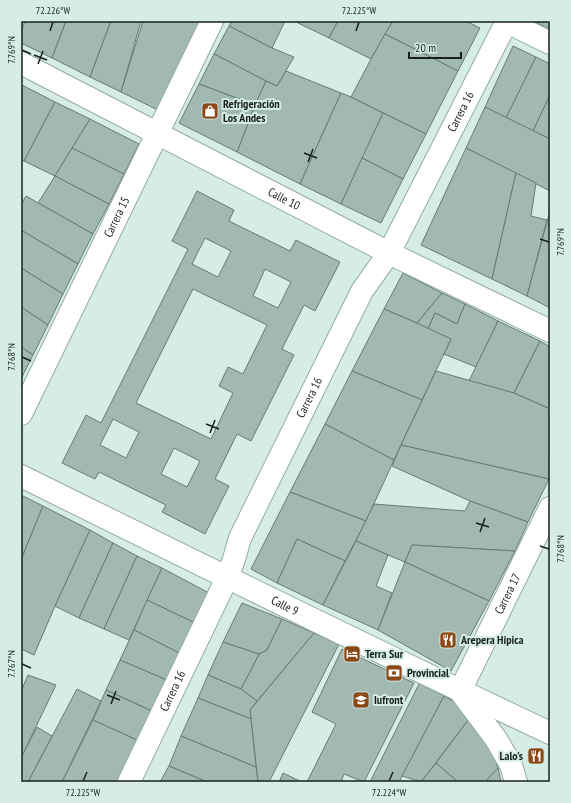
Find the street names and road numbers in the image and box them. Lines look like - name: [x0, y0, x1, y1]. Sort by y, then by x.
- street label: Carrera 16: [444, 89, 477, 134]
- street label: Calle 10: [266, 184, 303, 213]
- street label: Carrera 15: [100, 194, 132, 240]
- street label: Carrera 16: [293, 375, 325, 420]
- street label: Carrera 17: [491, 571, 524, 616]
- street label: Calle 9: [269, 592, 301, 618]
- street label: Carrera 16: [156, 668, 188, 713]

